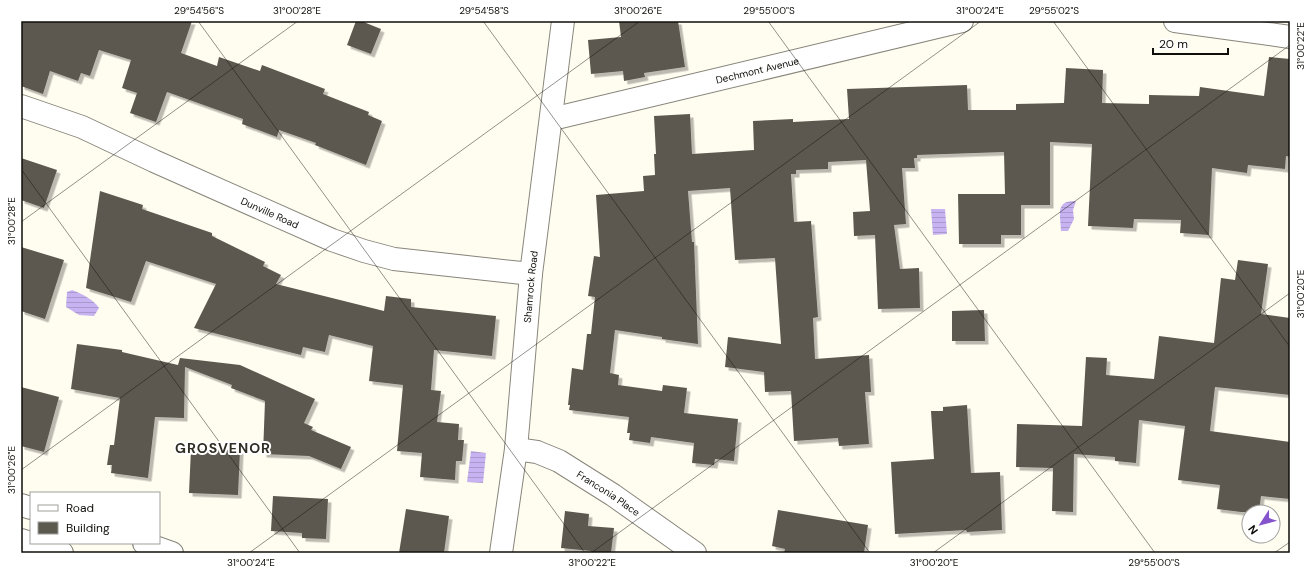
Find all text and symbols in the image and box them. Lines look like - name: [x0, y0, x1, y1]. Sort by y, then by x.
- text: 29°54'56"S: [174, 4, 224, 17]
- text: 31°00'28"E: [273, 4, 321, 17]
- text: 29°54'58"S: [459, 4, 509, 17]
- text: 31°00'26"E: [614, 4, 662, 17]
- text: 29°55'00"S: [743, 4, 795, 17]
- text: 31°00'24"E: [956, 4, 1004, 17]
- text: 29°55'02"S: [1029, 4, 1079, 17]
- text: 31°00'22"E: [1294, 22, 1307, 70]
- scale bar: [1153, 30, 1228, 56]
- text: 20 m: [1159, 36, 1188, 52]
- street label: Dechmont Avenue: [714, 54, 801, 86]
- street label: Dunville Road: [239, 194, 301, 231]
- text: 31°00'28"E: [5, 197, 18, 245]
- street label: Shamrock Road: [520, 250, 540, 323]
- text: 31°00'20"E: [1294, 269, 1307, 318]
- district label: GROSVENOR: [175, 439, 271, 457]
- text: 31°00'26"E: [5, 446, 18, 494]
- street label: Franconia Place: [575, 467, 643, 519]
- legend: [30, 492, 160, 544]
- text: Road: [66, 500, 94, 516]
- north arrow: [1241, 504, 1281, 544]
- text: Building: [66, 520, 110, 536]
- text: N: [1245, 523, 1261, 537]
- text: 31°00'24"E: [227, 556, 275, 569]
- text: 31°00'22"E: [568, 556, 616, 569]
- text: 31°00'20"E: [910, 556, 959, 569]
- text: 29°55'00"S: [1128, 556, 1180, 569]

